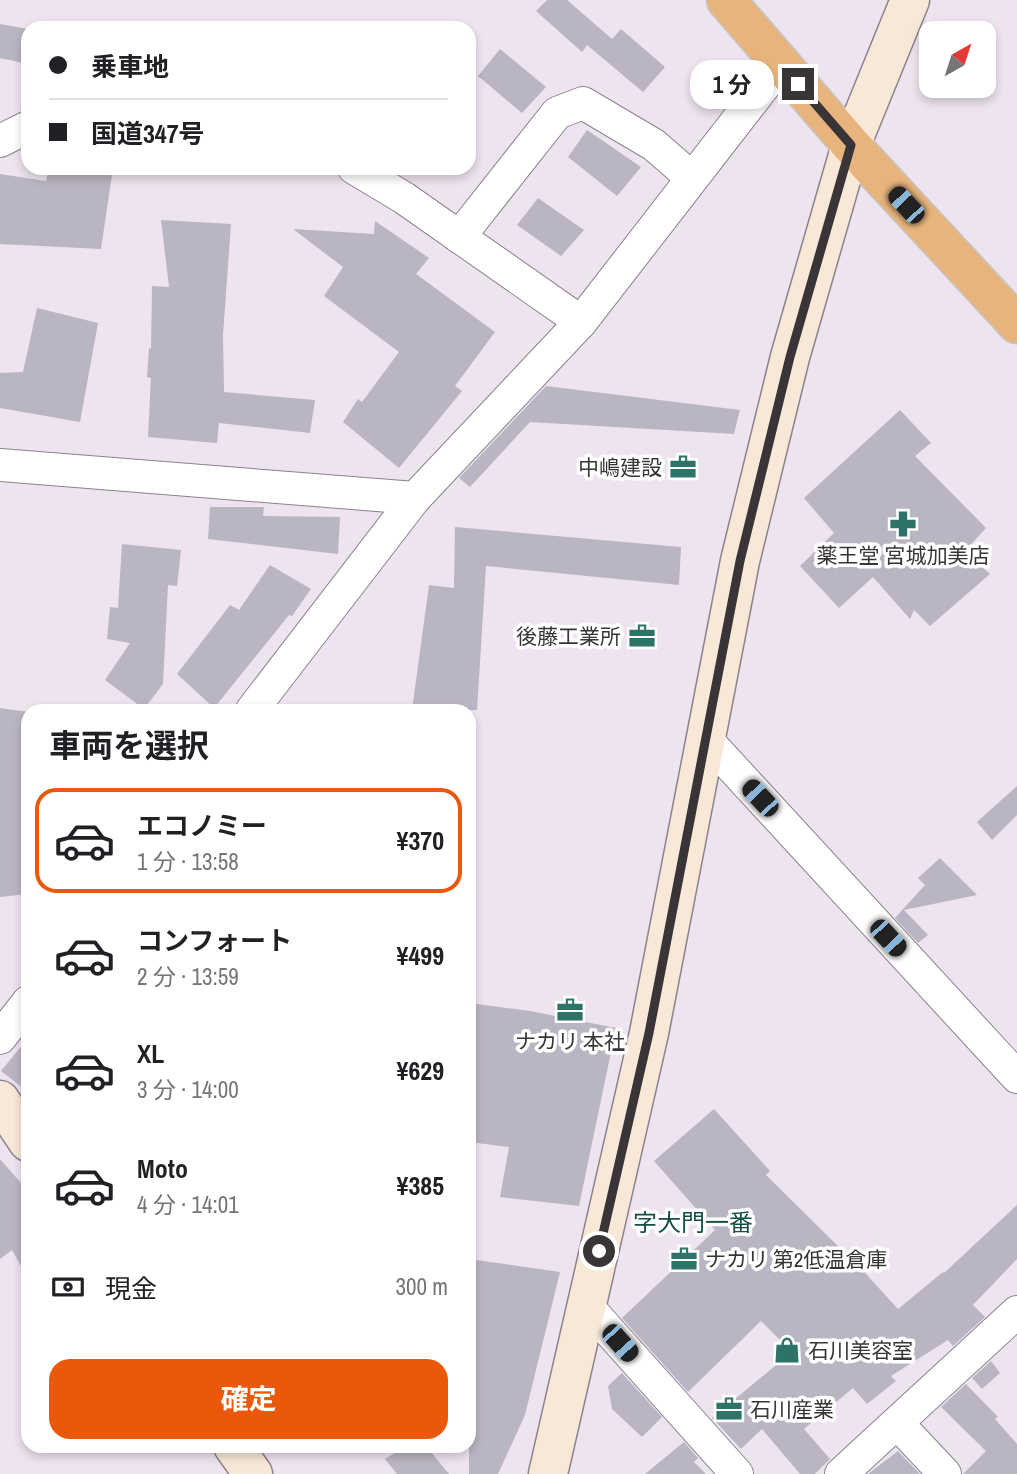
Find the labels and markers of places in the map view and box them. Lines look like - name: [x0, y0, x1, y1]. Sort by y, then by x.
- office icon: 中嶋建設: [668, 452, 698, 482]
- place label: 中嶋建設: [578, 453, 662, 482]
- pharmacy icon: 薬王堂 宮城加美店: [888, 509, 918, 539]
- place label: 薬王堂 宮城加美店: [817, 541, 989, 570]
- office icon: 後藤工業所: [627, 621, 657, 651]
- place label: 後藤工業所: [516, 622, 621, 651]
- office icon: ナカリ 本社: [555, 995, 585, 1025]
- place label: ナカリ 本社: [515, 1027, 625, 1056]
- office icon: ナカリ 第2低温倉庫: [669, 1244, 699, 1274]
- place label: ナカリ 第2低温倉庫: [705, 1245, 887, 1274]
- shop icon: 石川美容室: [772, 1335, 802, 1365]
- place label: 石川美容室: [808, 1336, 913, 1365]
- office icon: 石川産業: [714, 1394, 744, 1424]
- place label: 石川産業: [750, 1395, 834, 1424]

